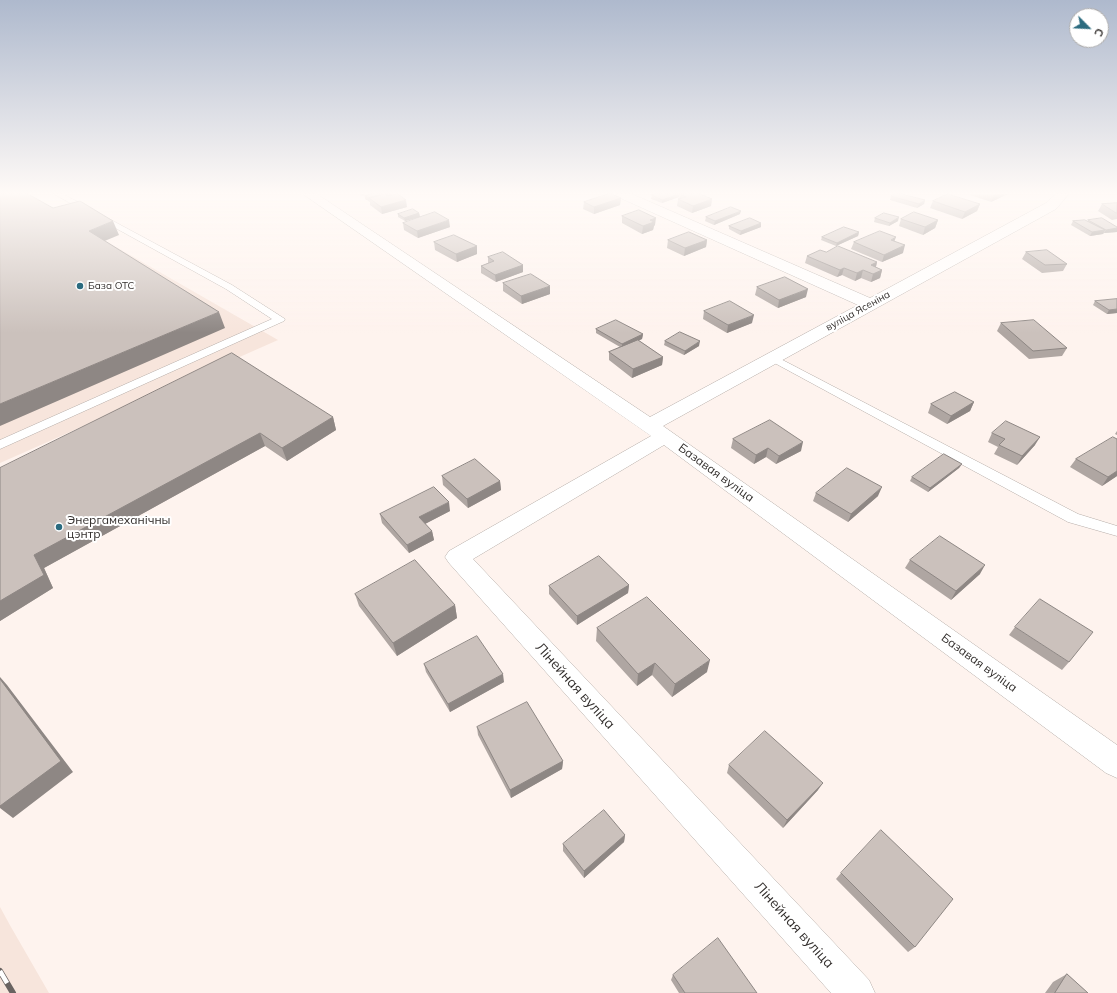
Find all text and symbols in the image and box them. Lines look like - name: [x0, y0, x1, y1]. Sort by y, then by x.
- north arrow: [1069, 8, 1109, 48]
- text: С: [1091, 26, 1107, 39]
- place label: База ОТС: [88, 280, 134, 292]
- marker: База ОТС: [75, 281, 85, 291]
- street label: вуліца Ясеніна: [824, 288, 892, 334]
- street label: Базавая вуліца: [675, 441, 757, 505]
- place label: Энергамеханічны цэнтр: [67, 513, 170, 541]
- marker: Энергамеханічны цэнтр: [54, 522, 64, 532]
- street label: Базавая вуліца: [938, 631, 1020, 695]
- street label: Лінейная вуліца: [532, 639, 618, 733]
- street label: Лінейная вуліца: [751, 878, 837, 972]

